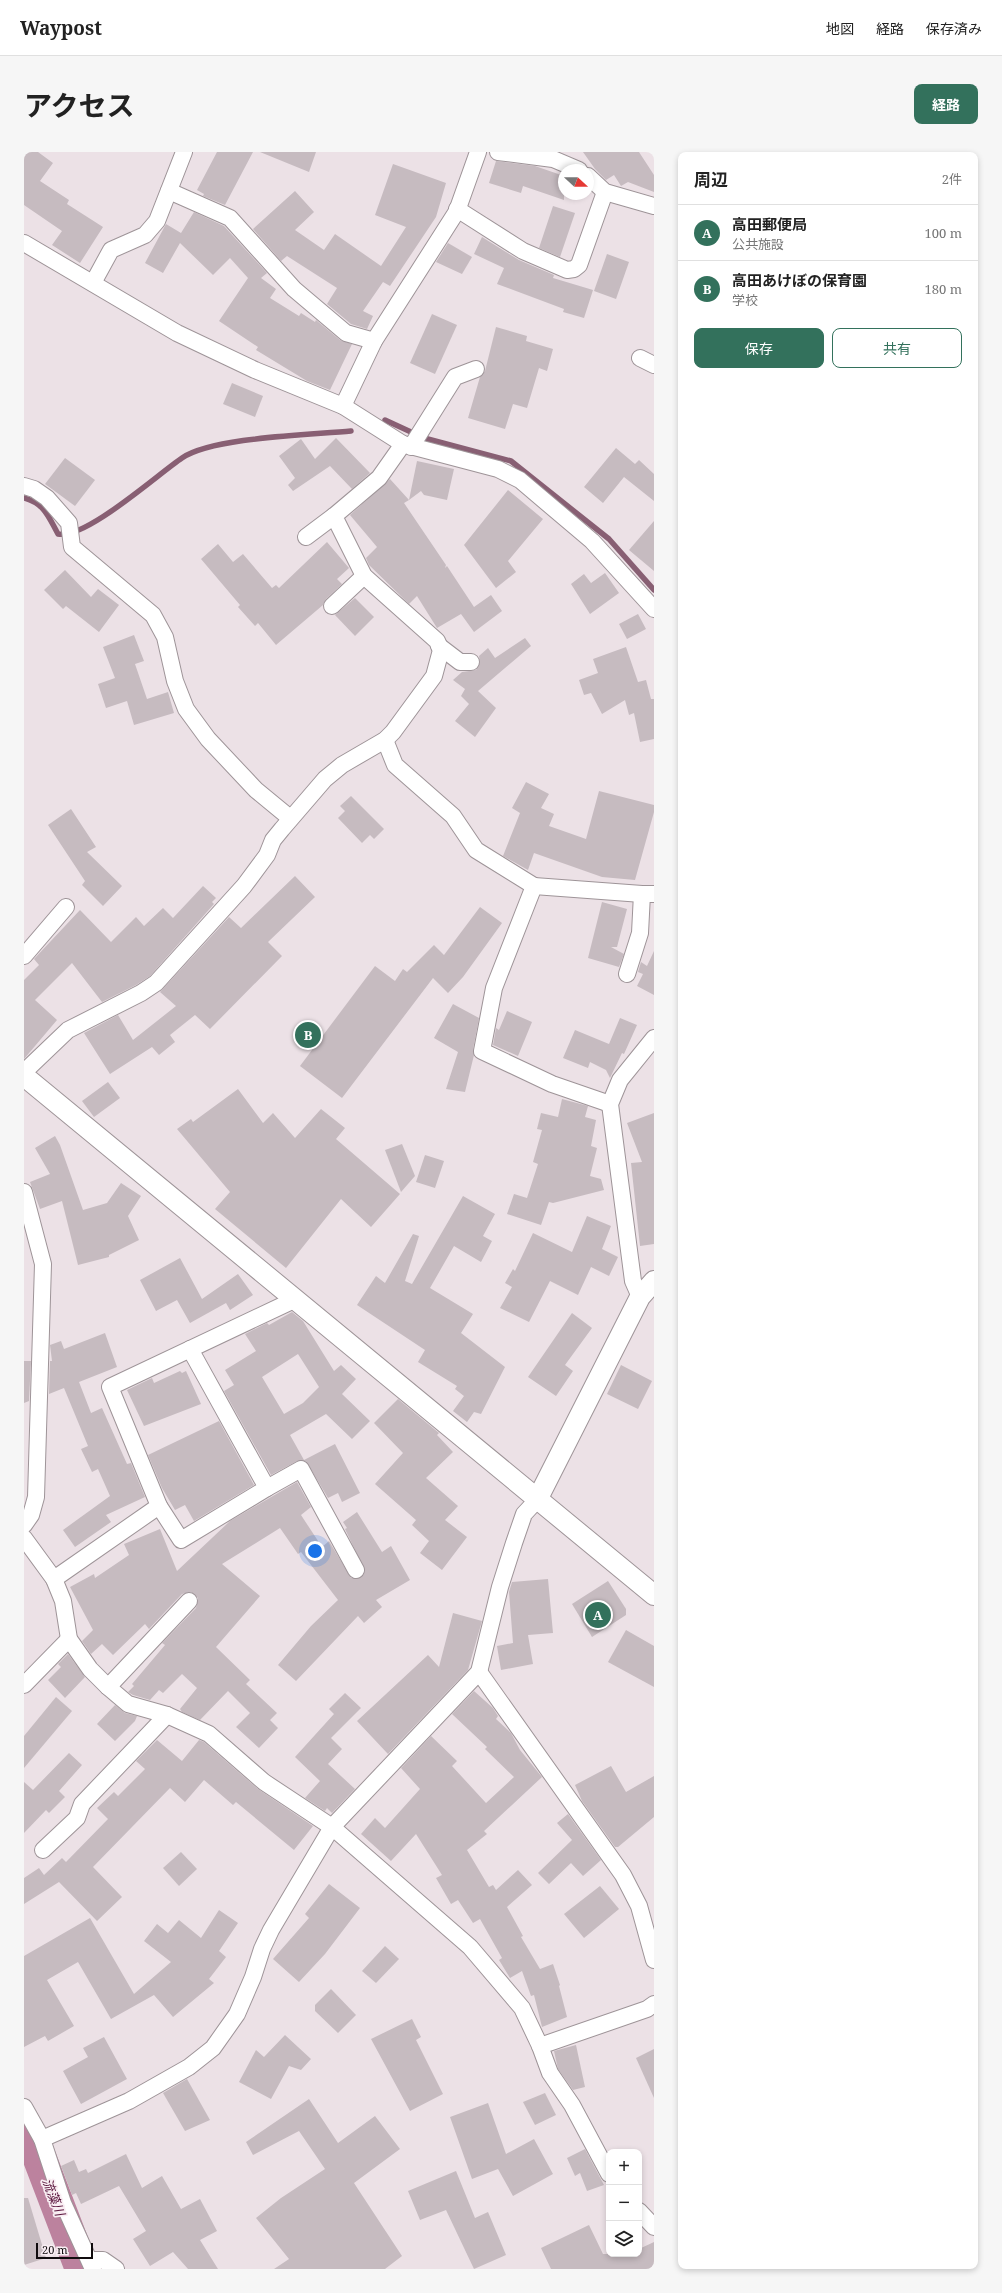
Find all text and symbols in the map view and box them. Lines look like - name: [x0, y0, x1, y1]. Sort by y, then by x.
- text: Waypost: [20, 15, 102, 41]
- text: 地図: [826, 19, 854, 38]
- text: 経路: [876, 19, 904, 38]
- text: 保存済み: [926, 19, 982, 38]
- button: 経路: [914, 84, 978, 124]
- text: アクセス: [24, 86, 135, 124]
- north arrow: [558, 164, 594, 200]
- text: 周辺: [694, 168, 728, 191]
- text: 2件: [942, 170, 962, 188]
- text: 高田郵便局: [732, 214, 807, 234]
- text: A: [702, 224, 712, 242]
- text: 100 m: [925, 224, 962, 242]
- text: 公共施設: [732, 235, 784, 253]
- text: 高田あけぼの保育園: [732, 270, 867, 290]
- text: B: [703, 280, 711, 298]
- text: 180 m: [925, 280, 962, 298]
- text: 学校: [732, 291, 758, 309]
- button: 保存: [694, 328, 824, 368]
- button: 共有: [832, 328, 962, 368]
- pin: B: [295, 1020, 321, 1050]
- your location: [305, 1541, 325, 1561]
- pin: A: [585, 1600, 611, 1630]
- map controls: [606, 2149, 642, 2257]
- button: +: [606, 2149, 642, 2185]
- water label: 流藻川: [39, 2176, 70, 2220]
- button: −: [606, 2185, 642, 2221]
- button: layers: [606, 2221, 642, 2257]
- scale bar: [36, 2241, 93, 2260]
- text: 20 m: [42, 2242, 68, 2257]

